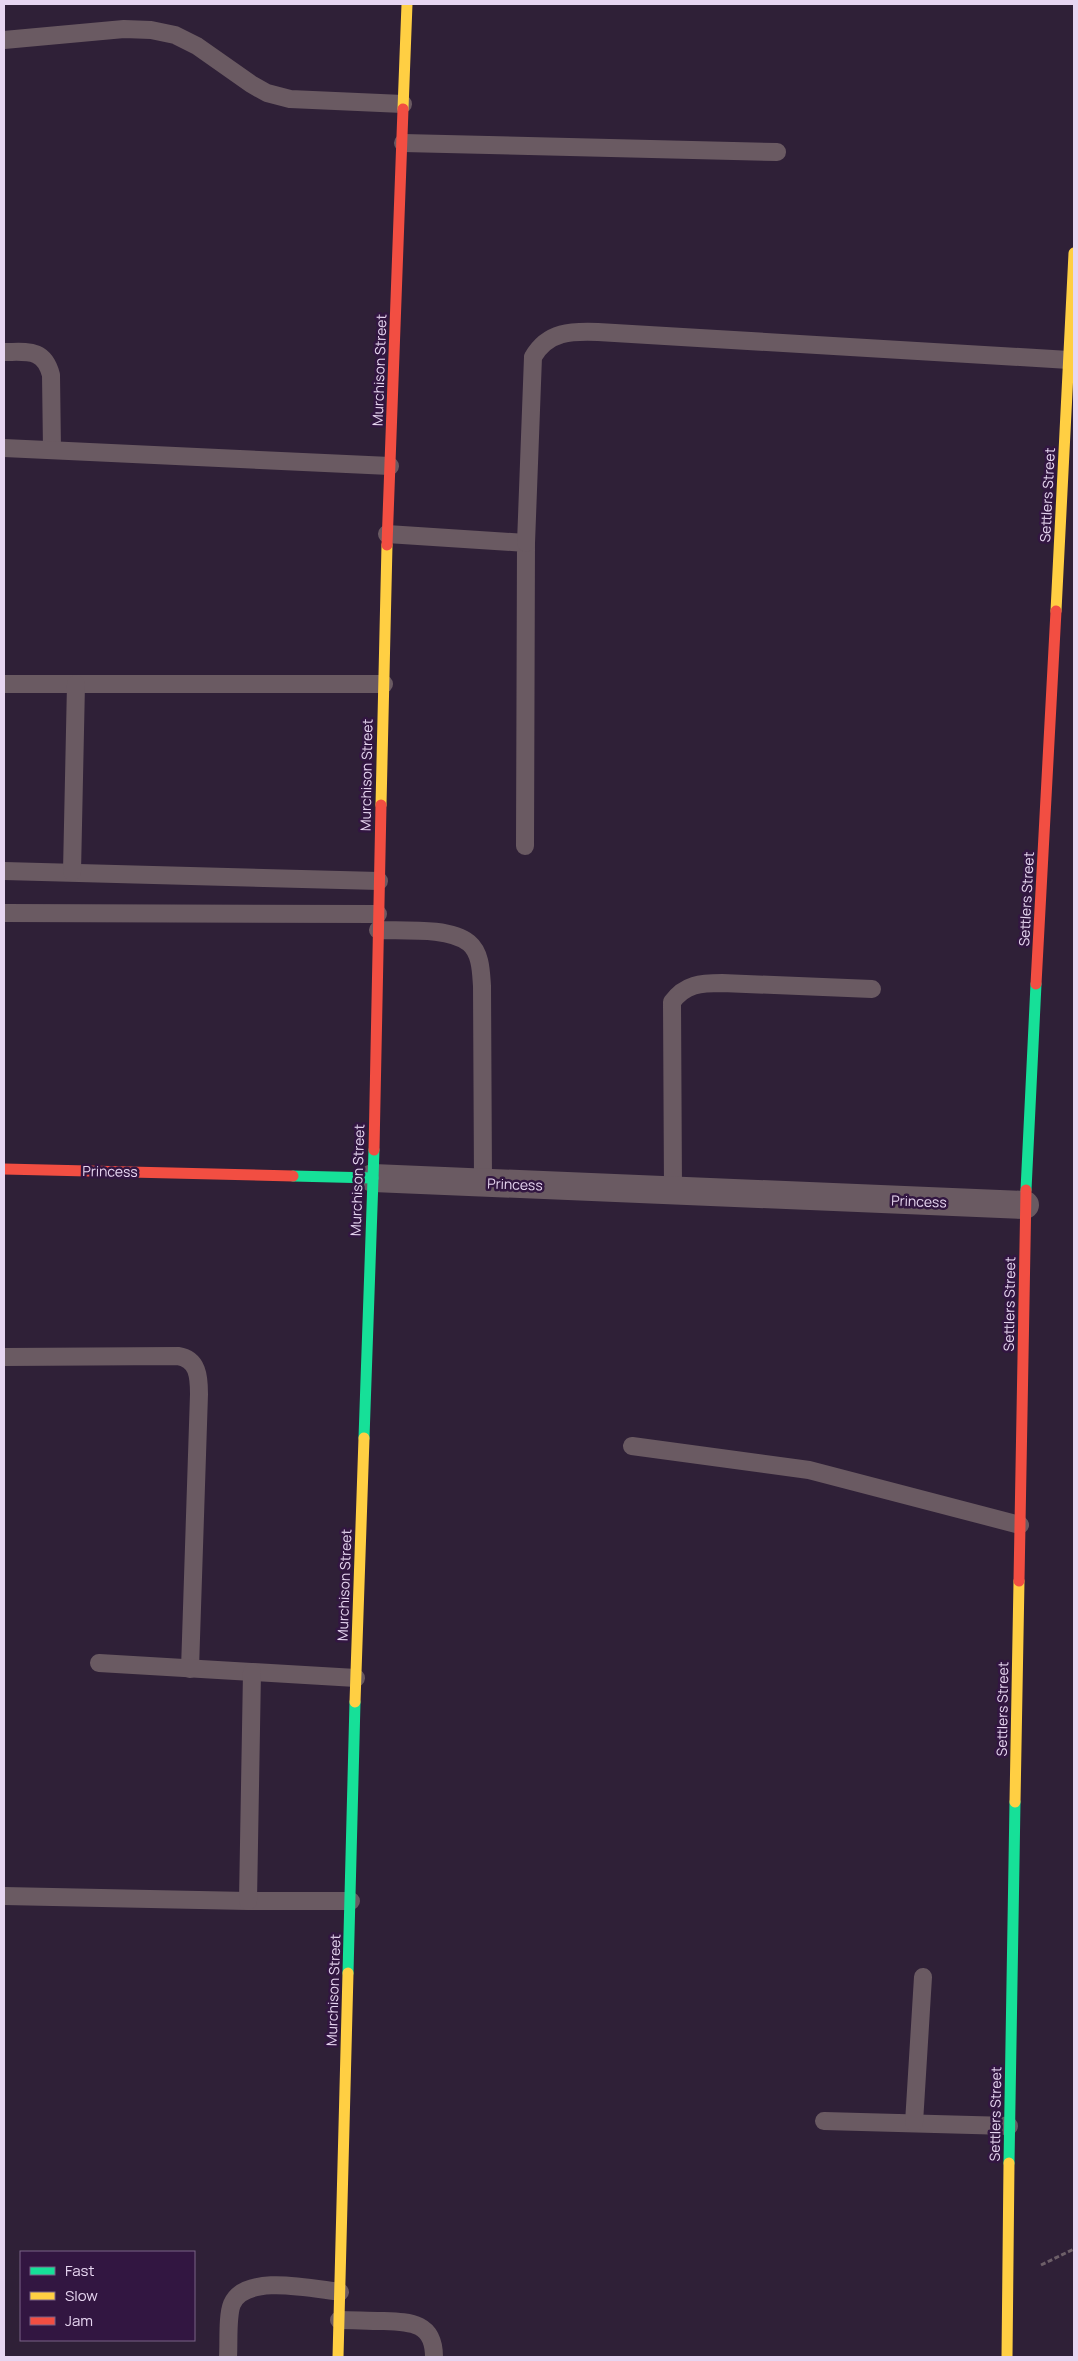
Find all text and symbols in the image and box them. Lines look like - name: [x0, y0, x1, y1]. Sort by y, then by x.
- street label: Murchison Street: [368, 313, 390, 426]
- street label: Settlers Street: [1035, 447, 1059, 543]
- street label: Murchison Street: [356, 718, 376, 831]
- street label: Settlers Street: [1014, 851, 1038, 947]
- street label: Murchison Street: [346, 1123, 368, 1236]
- street label: Princess: [82, 1161, 138, 1181]
- street label: Princess: [487, 1174, 543, 1194]
- street label: Princess: [891, 1191, 947, 1211]
- street label: Settlers Street: [999, 1256, 1019, 1352]
- street label: Murchison Street: [333, 1528, 355, 1641]
- street label: Settlers Street: [992, 1661, 1012, 1757]
- street label: Murchison Street: [322, 1933, 344, 2046]
- street label: Settlers Street: [985, 2066, 1005, 2162]
- legend: [20, 2251, 195, 2341]
- text: Fast: [65, 2260, 94, 2281]
- text: Slow: [65, 2285, 98, 2306]
- text: Jam: [65, 2310, 93, 2331]

